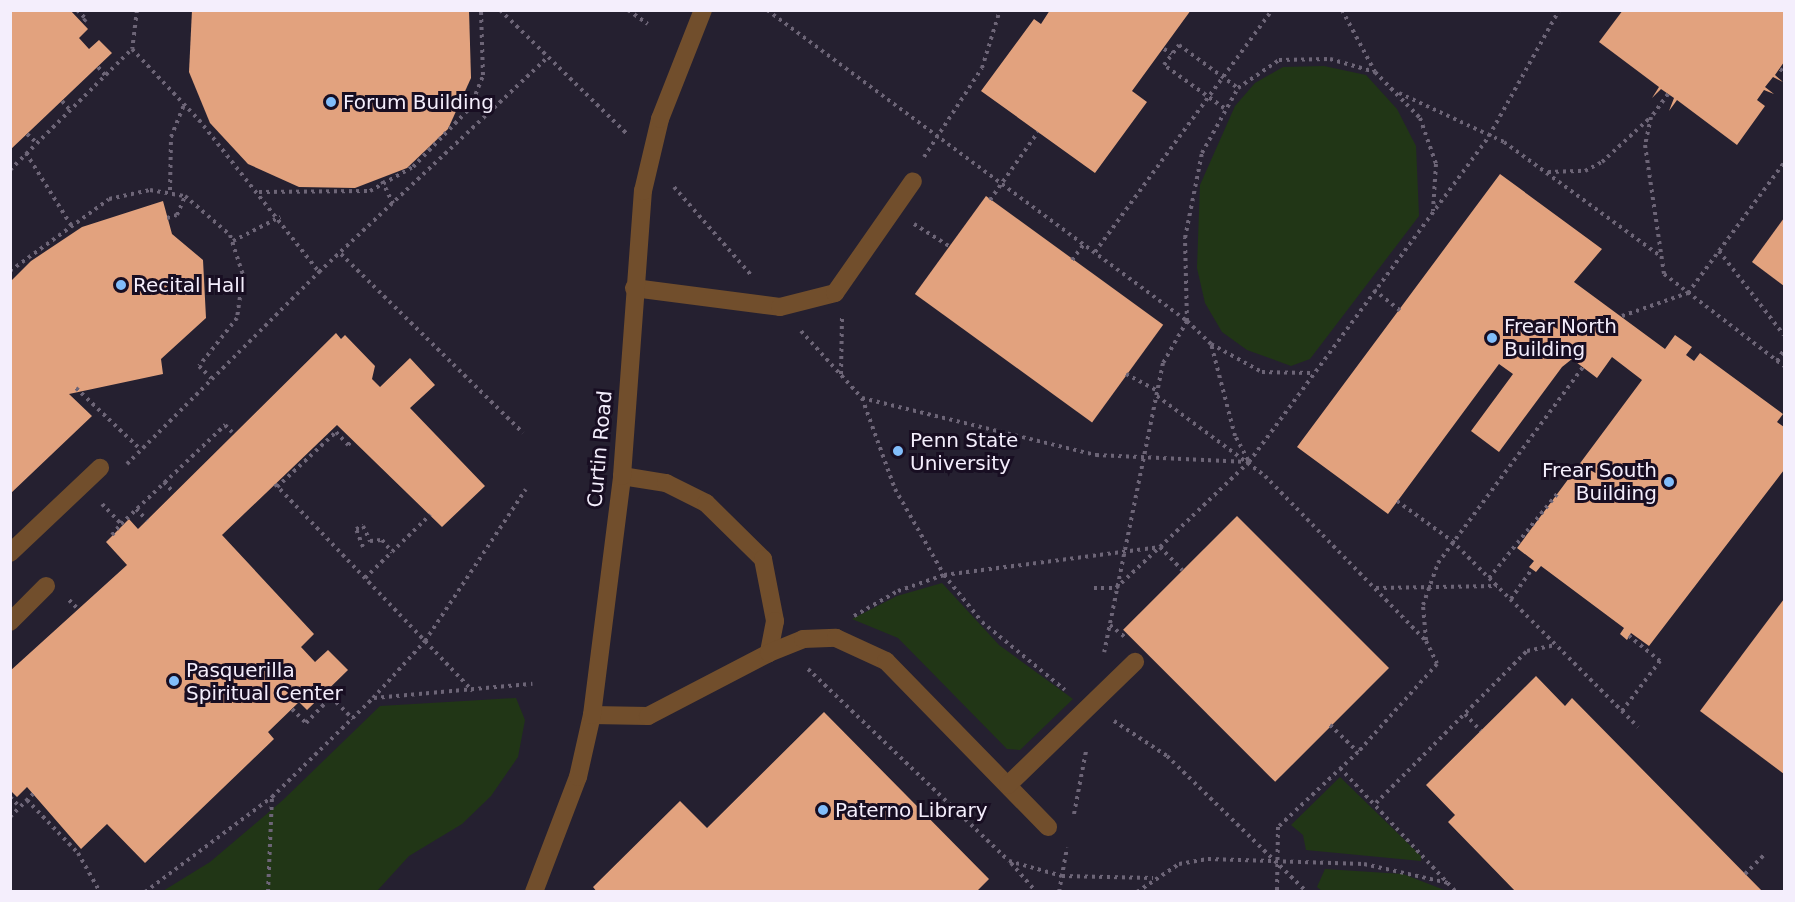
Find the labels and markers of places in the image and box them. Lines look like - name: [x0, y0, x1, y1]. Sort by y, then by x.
- place label: Forum Building: [343, 90, 494, 114]
- marker: Forum Building: [324, 95, 338, 109]
- place label: Recital Hall: [133, 273, 245, 297]
- marker: Recital Hall: [114, 278, 128, 292]
- place label: Frear North Building: [1504, 314, 1617, 361]
- marker: Frear North Building: [1485, 331, 1499, 345]
- place label: Penn State University: [910, 428, 1018, 475]
- marker: Penn State University: [891, 444, 905, 458]
- place label: Frear South Building: [1542, 458, 1657, 505]
- marker: Frear South Building: [1662, 475, 1676, 489]
- place label: Pasquerilla Spiritual Center: [186, 658, 343, 705]
- marker: Pasquerilla Spiritual Center: [167, 674, 181, 688]
- place label: Paterno Library: [835, 798, 988, 822]
- marker: Paterno Library: [816, 803, 830, 817]

